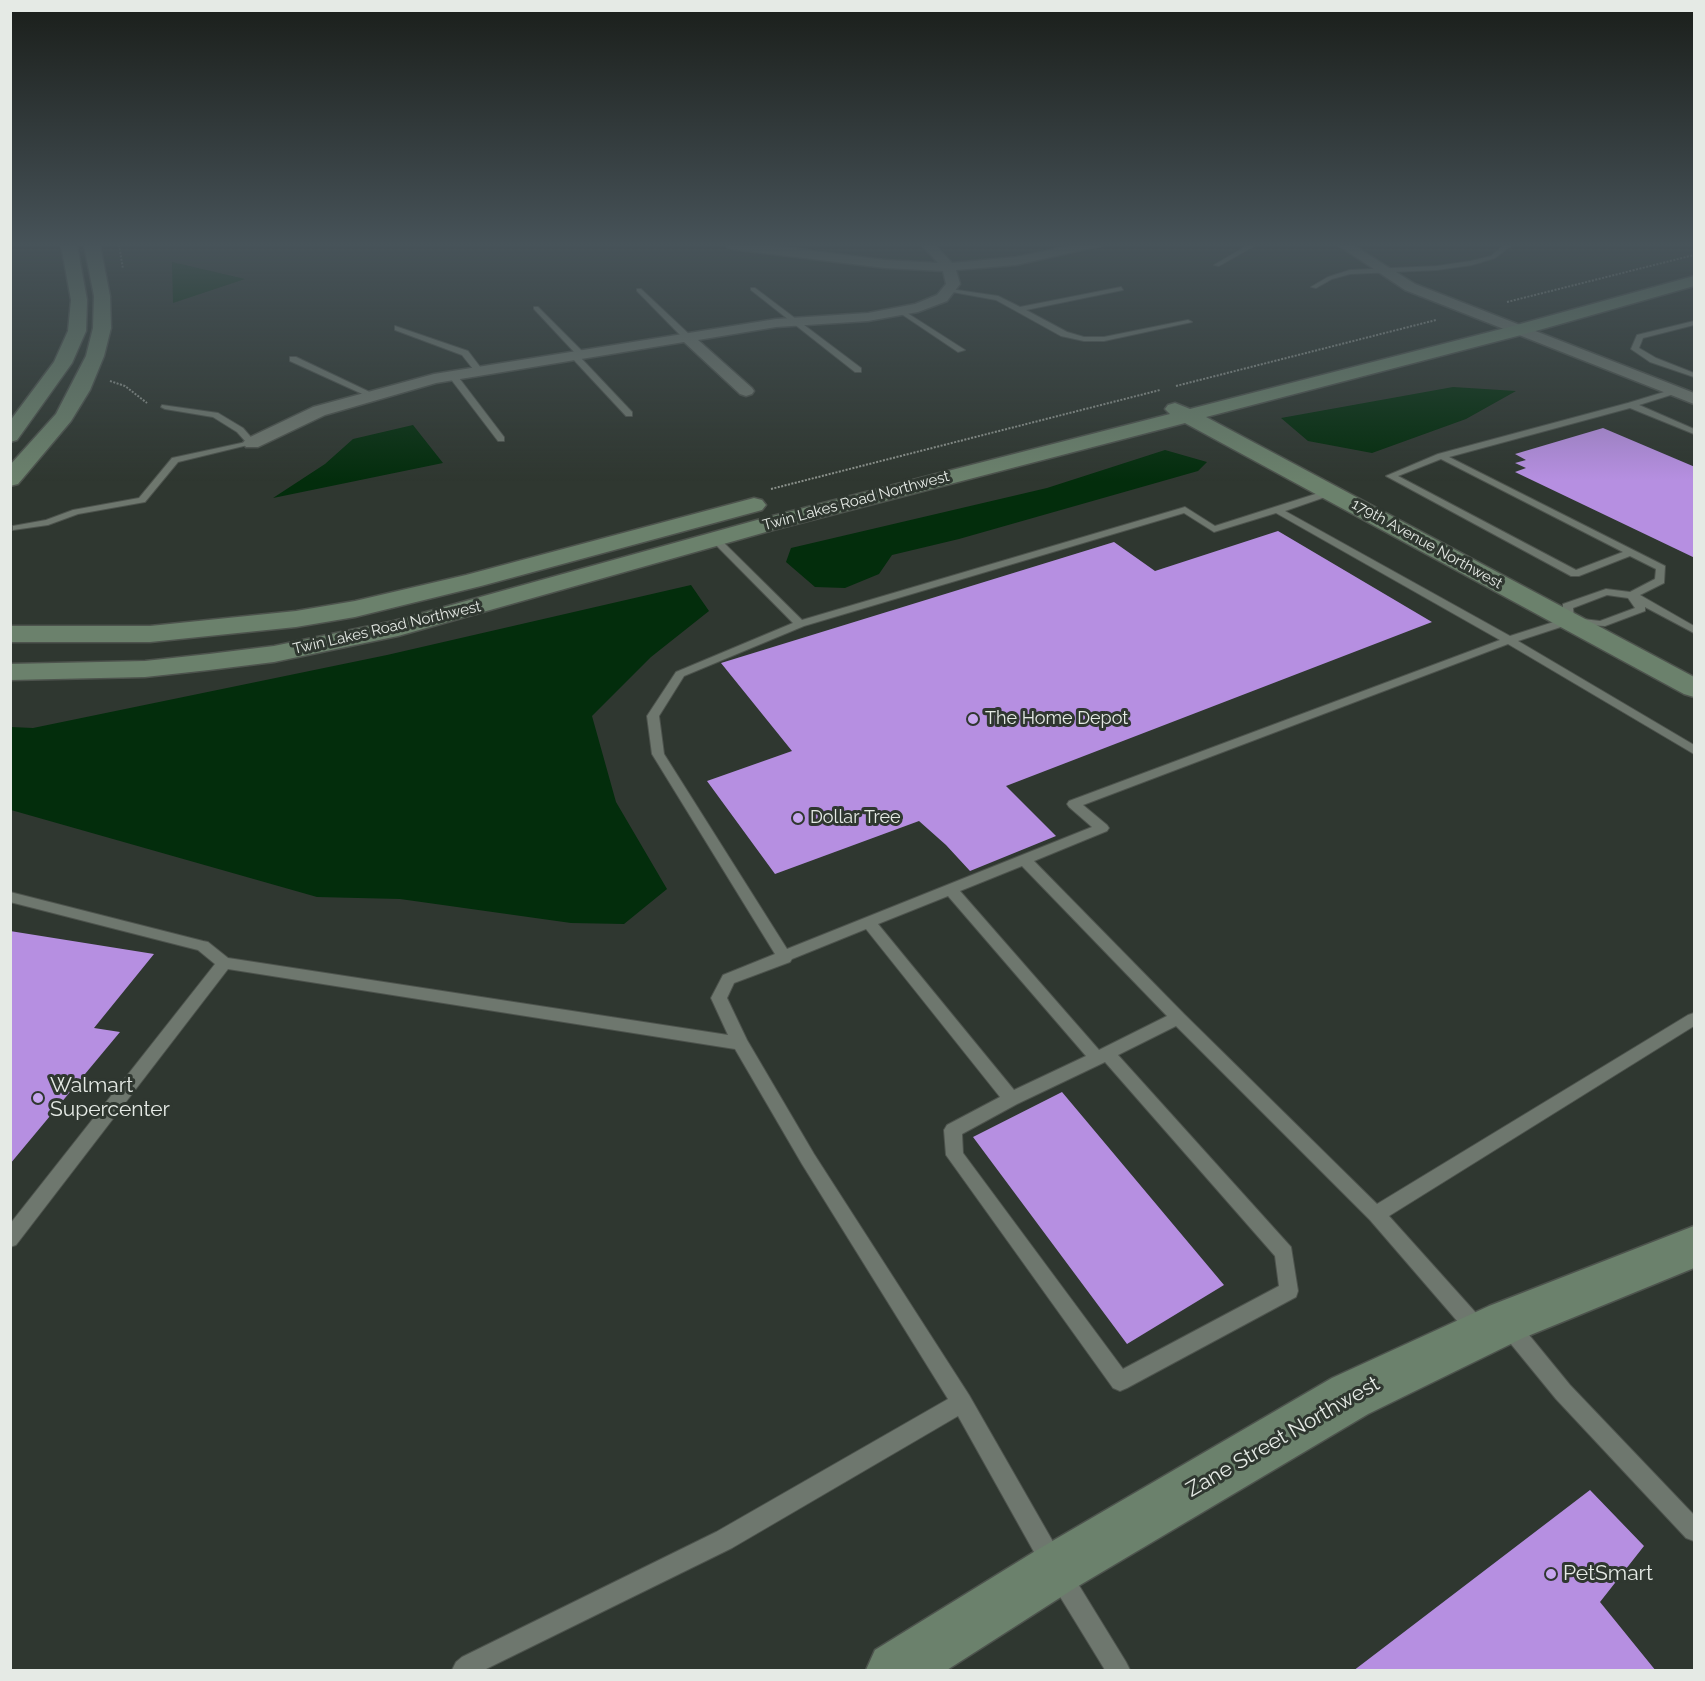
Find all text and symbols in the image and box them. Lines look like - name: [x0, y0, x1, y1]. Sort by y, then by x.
- street label: Twin Lakes Road Northwest: [761, 467, 951, 535]
- street label: 179th Avenue Northwest: [1349, 495, 1505, 593]
- street label: Twin Lakes Road Northwest: [291, 598, 483, 658]
- place label: The Home Depot: [985, 708, 1128, 730]
- marker: The Home Depot: [966, 712, 980, 726]
- place label: Dollar Tree: [810, 807, 901, 829]
- marker: Dollar Tree: [791, 811, 805, 825]
- place label: Walmart Supercenter: [50, 1073, 170, 1123]
- marker: Walmart Supercenter: [31, 1091, 45, 1105]
- street label: Zane Street Northwest: [1182, 1371, 1384, 1503]
- place label: PetSmart: [1563, 1561, 1653, 1587]
- marker: PetSmart: [1544, 1567, 1558, 1581]

